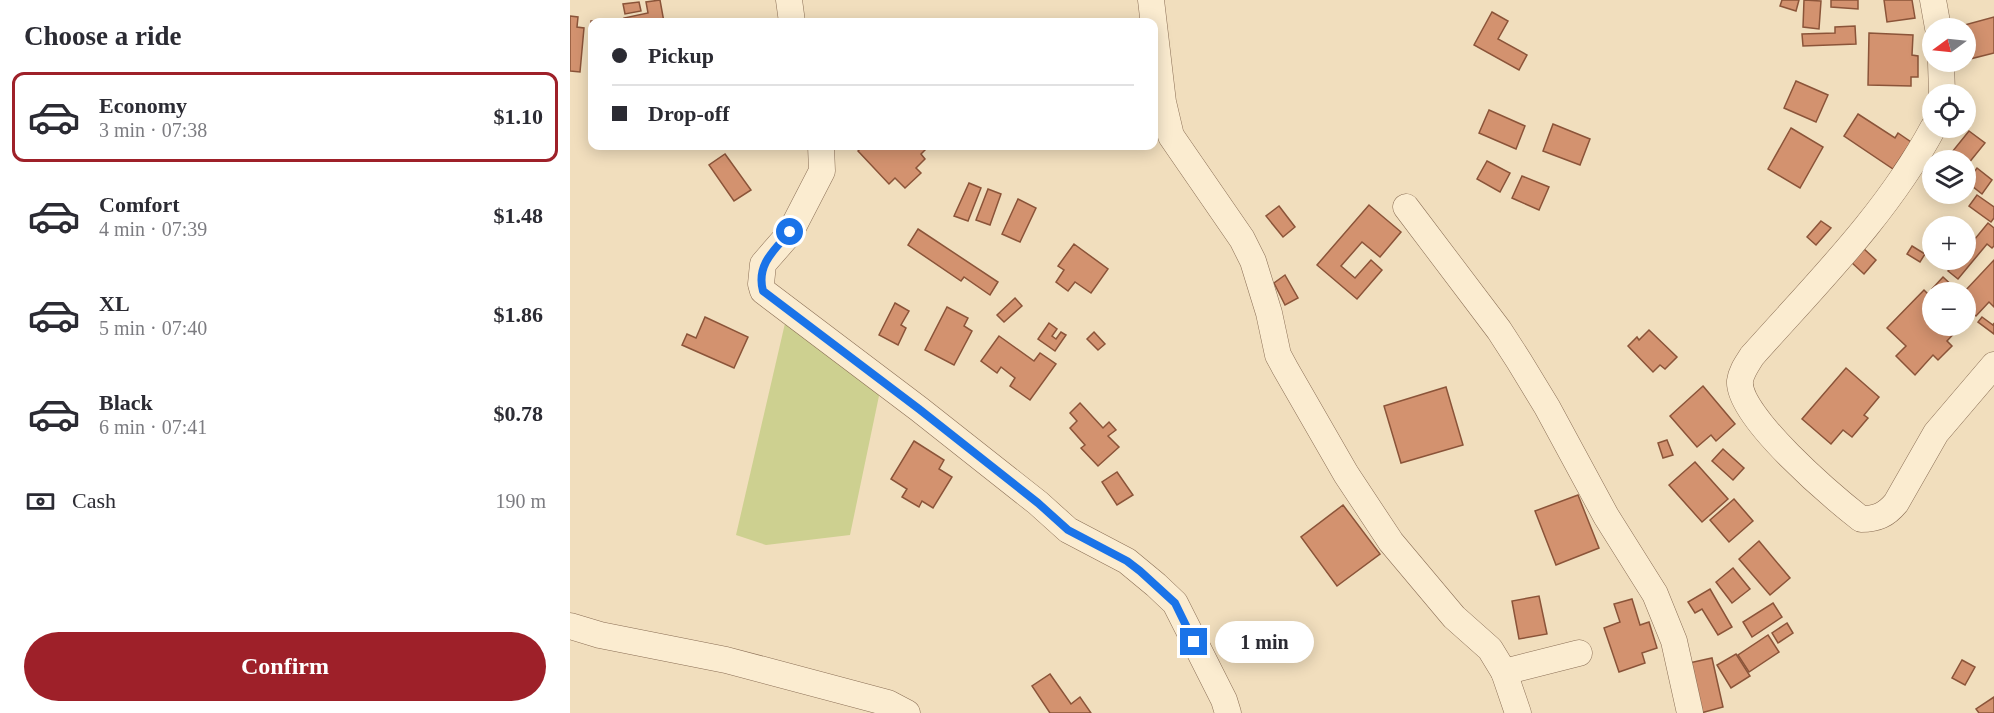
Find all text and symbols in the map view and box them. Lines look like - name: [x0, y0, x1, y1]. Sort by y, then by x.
- north arrow: [1922, 18, 1976, 72]
- map controls: [1922, 18, 1976, 336]
- text: Choose a ride: [24, 21, 182, 51]
- text: Pickup: [648, 43, 714, 68]
- button: locate: [1922, 84, 1976, 138]
- icon: car: [27, 90, 81, 144]
- text: Economy: [99, 93, 187, 118]
- text: Drop-off: [648, 101, 729, 126]
- text: $1.10: [494, 104, 543, 129]
- text: 3 min · 07:38: [99, 119, 207, 141]
- button: layers: [1922, 150, 1976, 204]
- icon: car: [27, 189, 81, 243]
- text: Comfort: [99, 192, 180, 217]
- text: $1.48: [494, 203, 543, 228]
- button: +: [1922, 216, 1976, 270]
- text: 4 min · 07:39: [99, 218, 207, 240]
- route start: [776, 218, 803, 245]
- button: −: [1922, 282, 1976, 336]
- icon: car: [27, 288, 81, 342]
- text: XL: [99, 291, 130, 316]
- text: $1.86: [494, 302, 543, 327]
- text: 5 min · 07:40: [99, 317, 207, 339]
- icon: car: [27, 387, 81, 441]
- text: Black: [99, 390, 153, 415]
- text: $0.78: [494, 401, 543, 426]
- text: 6 min · 07:41: [99, 416, 207, 438]
- icon: cash: [24, 485, 57, 518]
- text: Cash: [72, 488, 116, 513]
- text: 190 m: [495, 490, 546, 512]
- callout: 1 min: [1215, 621, 1314, 663]
- route end: [1180, 628, 1207, 655]
- text: 1 min: [1240, 631, 1289, 653]
- button: Confirm: [24, 632, 546, 701]

